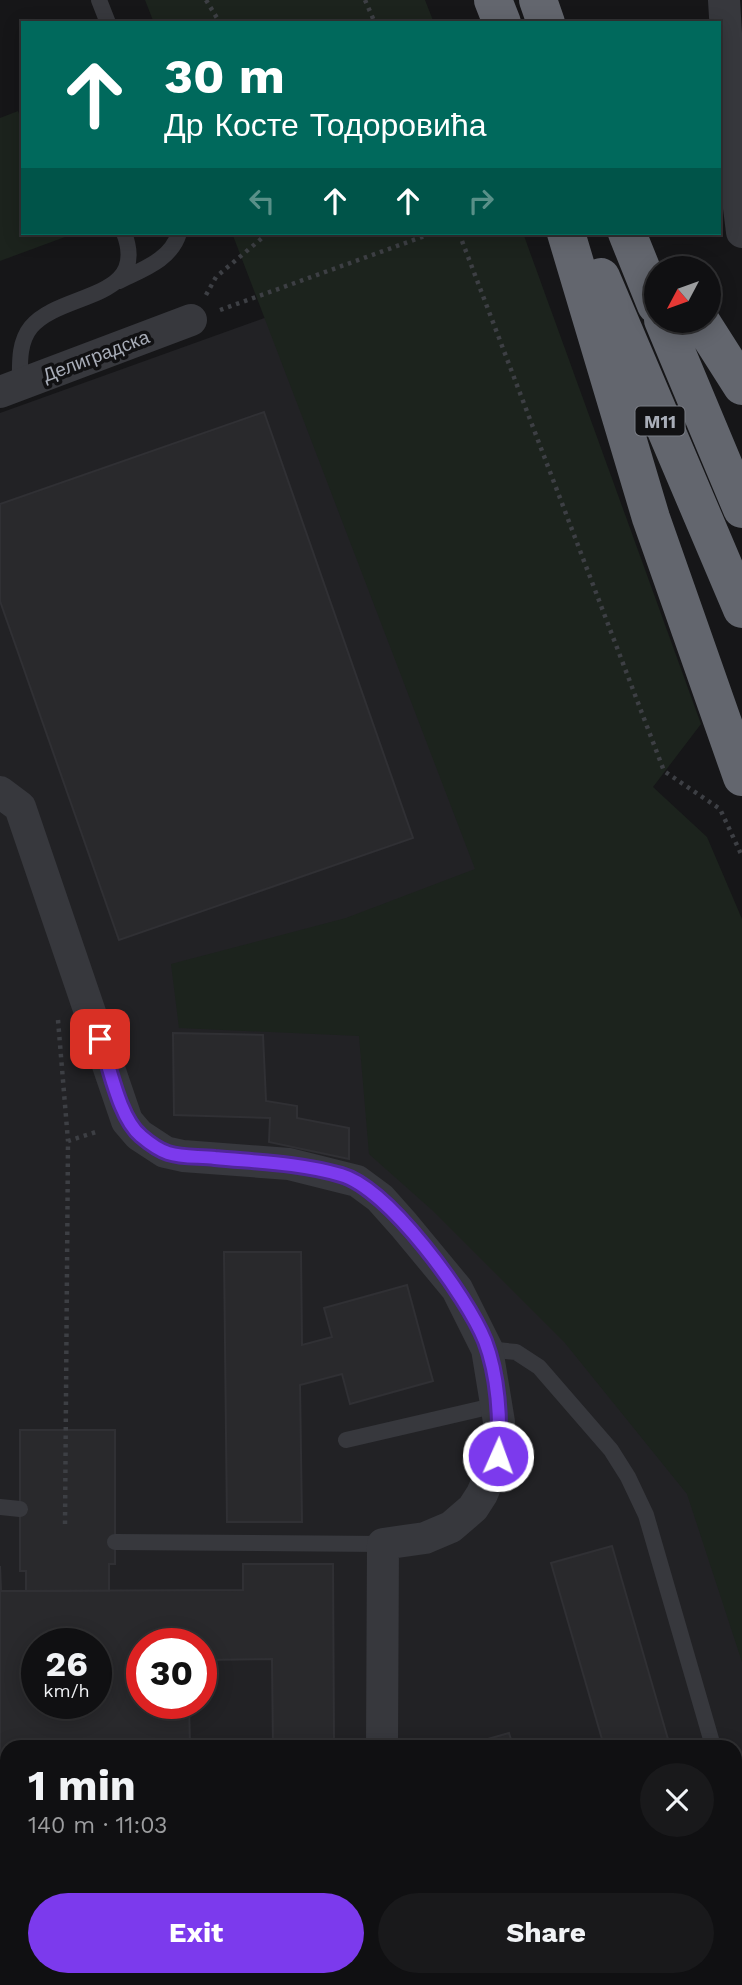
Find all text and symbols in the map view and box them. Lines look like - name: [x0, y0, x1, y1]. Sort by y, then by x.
- text: 30 m: [164, 47, 285, 105]
- icon: ahead: [49, 49, 140, 140]
- text: Др Косте Тодоровића: [164, 106, 487, 144]
- icon: left: [243, 182, 281, 220]
- icon: ahead: [316, 182, 354, 220]
- icon: ahead: [389, 182, 427, 220]
- icon: right: [462, 182, 500, 220]
- north arrow: [644, 256, 721, 332]
- map controls: [644, 256, 721, 333]
- street label: Делиградска: [39, 325, 153, 387]
- road number: M11: [636, 407, 684, 436]
- pin: [70, 1009, 130, 1069]
- icon: arrive: [81, 1020, 119, 1058]
- position arrow: [461, 1419, 535, 1493]
- speed limit sign: 30: [126, 1628, 217, 1719]
- text: 26: [45, 1643, 88, 1685]
- text: km/h: [43, 1680, 90, 1701]
- text: 1 min: [28, 1761, 136, 1810]
- button: close: [640, 1763, 714, 1837]
- text: 140 m · 11:03: [28, 1812, 168, 1839]
- button: Exit: [28, 1893, 364, 1973]
- button: Share: [378, 1893, 714, 1973]

